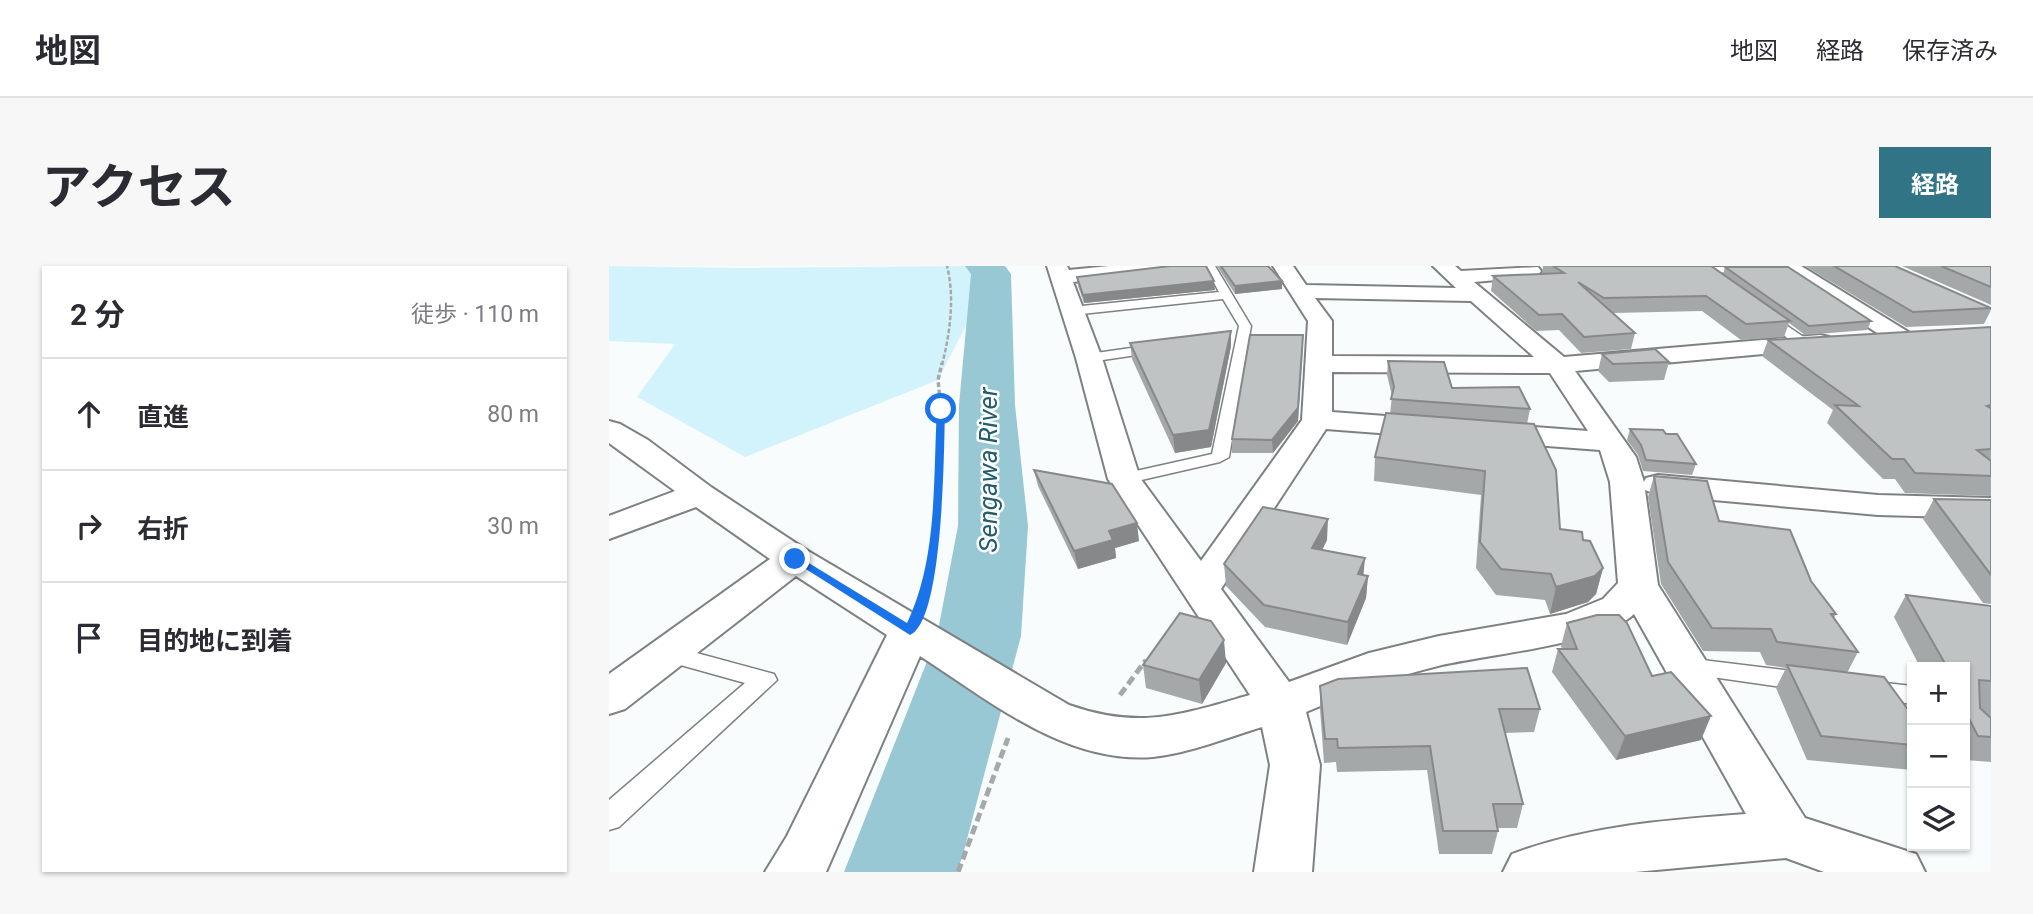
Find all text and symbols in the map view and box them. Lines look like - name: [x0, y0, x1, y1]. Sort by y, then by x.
- text: 地図: [35, 31, 101, 70]
- text: 地図: [1730, 37, 1778, 65]
- text: 経路: [1816, 37, 1864, 65]
- text: 保存済み: [1902, 37, 1998, 65]
- button: 経路: [1879, 147, 1991, 218]
- text: アクセス: [42, 159, 236, 216]
- text: 2 分: [70, 297, 125, 332]
- text: 徒歩 · 110 m: [411, 301, 539, 328]
- water label: Sengawa River: [973, 386, 1003, 552]
- route start: [925, 393, 956, 424]
- icon: ahead: [70, 395, 108, 433]
- text: 80 m: [487, 401, 539, 428]
- text: 直進: [137, 402, 189, 432]
- icon: right: [70, 507, 108, 545]
- text: 30 m: [487, 513, 539, 540]
- text: 右折: [137, 514, 189, 544]
- route end: [779, 543, 810, 574]
- icon: arrive: [70, 619, 108, 657]
- text: 目的地に到着: [137, 626, 293, 656]
- map controls: [1907, 662, 1970, 851]
- button: +: [1907, 662, 1970, 725]
- button: −: [1907, 725, 1970, 788]
- button: layers: [1907, 788, 1970, 851]

